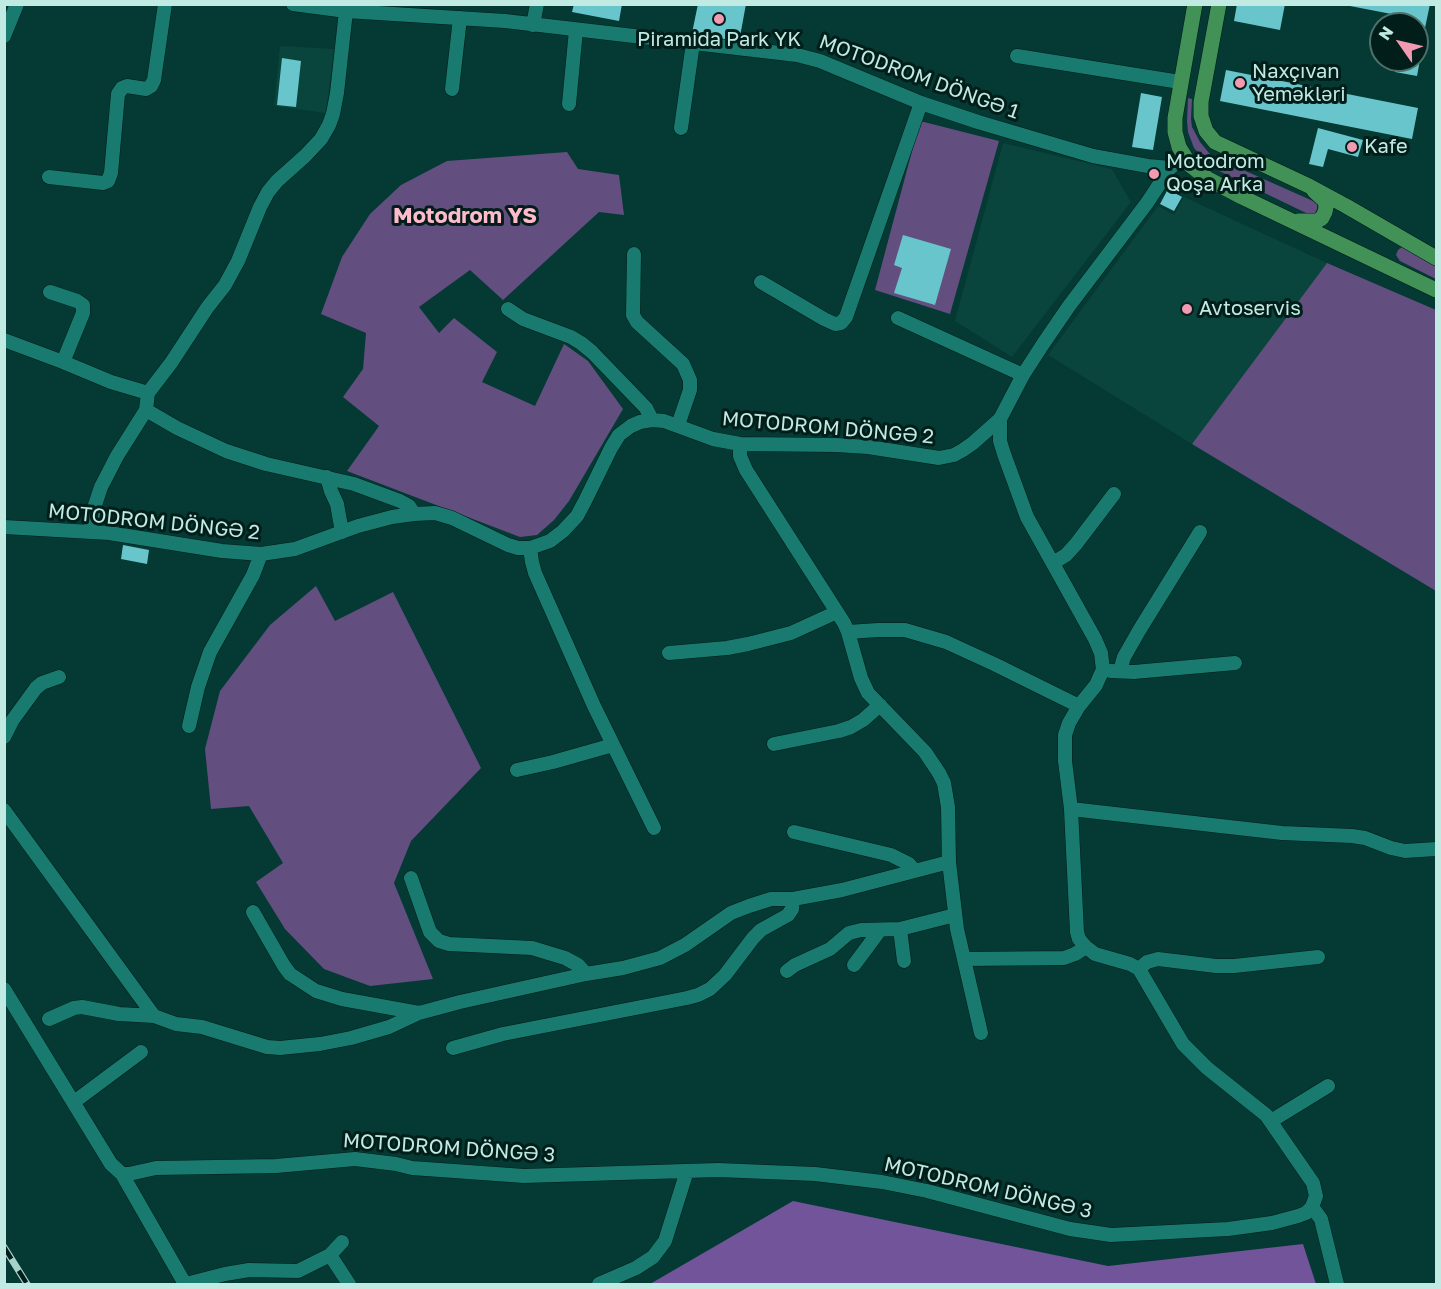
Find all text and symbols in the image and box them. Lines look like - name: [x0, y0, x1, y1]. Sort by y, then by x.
- marker: Piramida Park YK: [712, 12, 726, 26]
- north arrow: [1369, 12, 1429, 72]
- text: N: [1374, 22, 1397, 44]
- place label: Piramida Park YK: [637, 28, 801, 52]
- street label: MOTODROM DÖNGƏ 1: [816, 30, 1022, 124]
- place label: Naxçıvan Yeməkləri: [1252, 60, 1346, 107]
- marker: Naxçıvan Yeməkləri: [1233, 76, 1247, 90]
- place label: Kafe: [1364, 135, 1408, 159]
- marker: Kafe: [1345, 140, 1359, 154]
- place label: Motodrom Qoşa Arka: [1166, 150, 1265, 197]
- marker: Motodrom Qoşa Arka: [1147, 167, 1161, 181]
- district label: Motodrom YS: [393, 203, 537, 229]
- place label: Avtoservis: [1199, 297, 1301, 321]
- marker: Avtoservis: [1180, 302, 1194, 316]
- street label: MOTODROM DÖNGƏ 2: [721, 407, 935, 449]
- street label: MOTODROM DÖNGƏ 2: [47, 499, 261, 545]
- street label: MOTODROM DÖNGƏ 3: [342, 1129, 556, 1167]
- street label: MOTODROM DÖNGƏ 3: [882, 1152, 1094, 1224]

